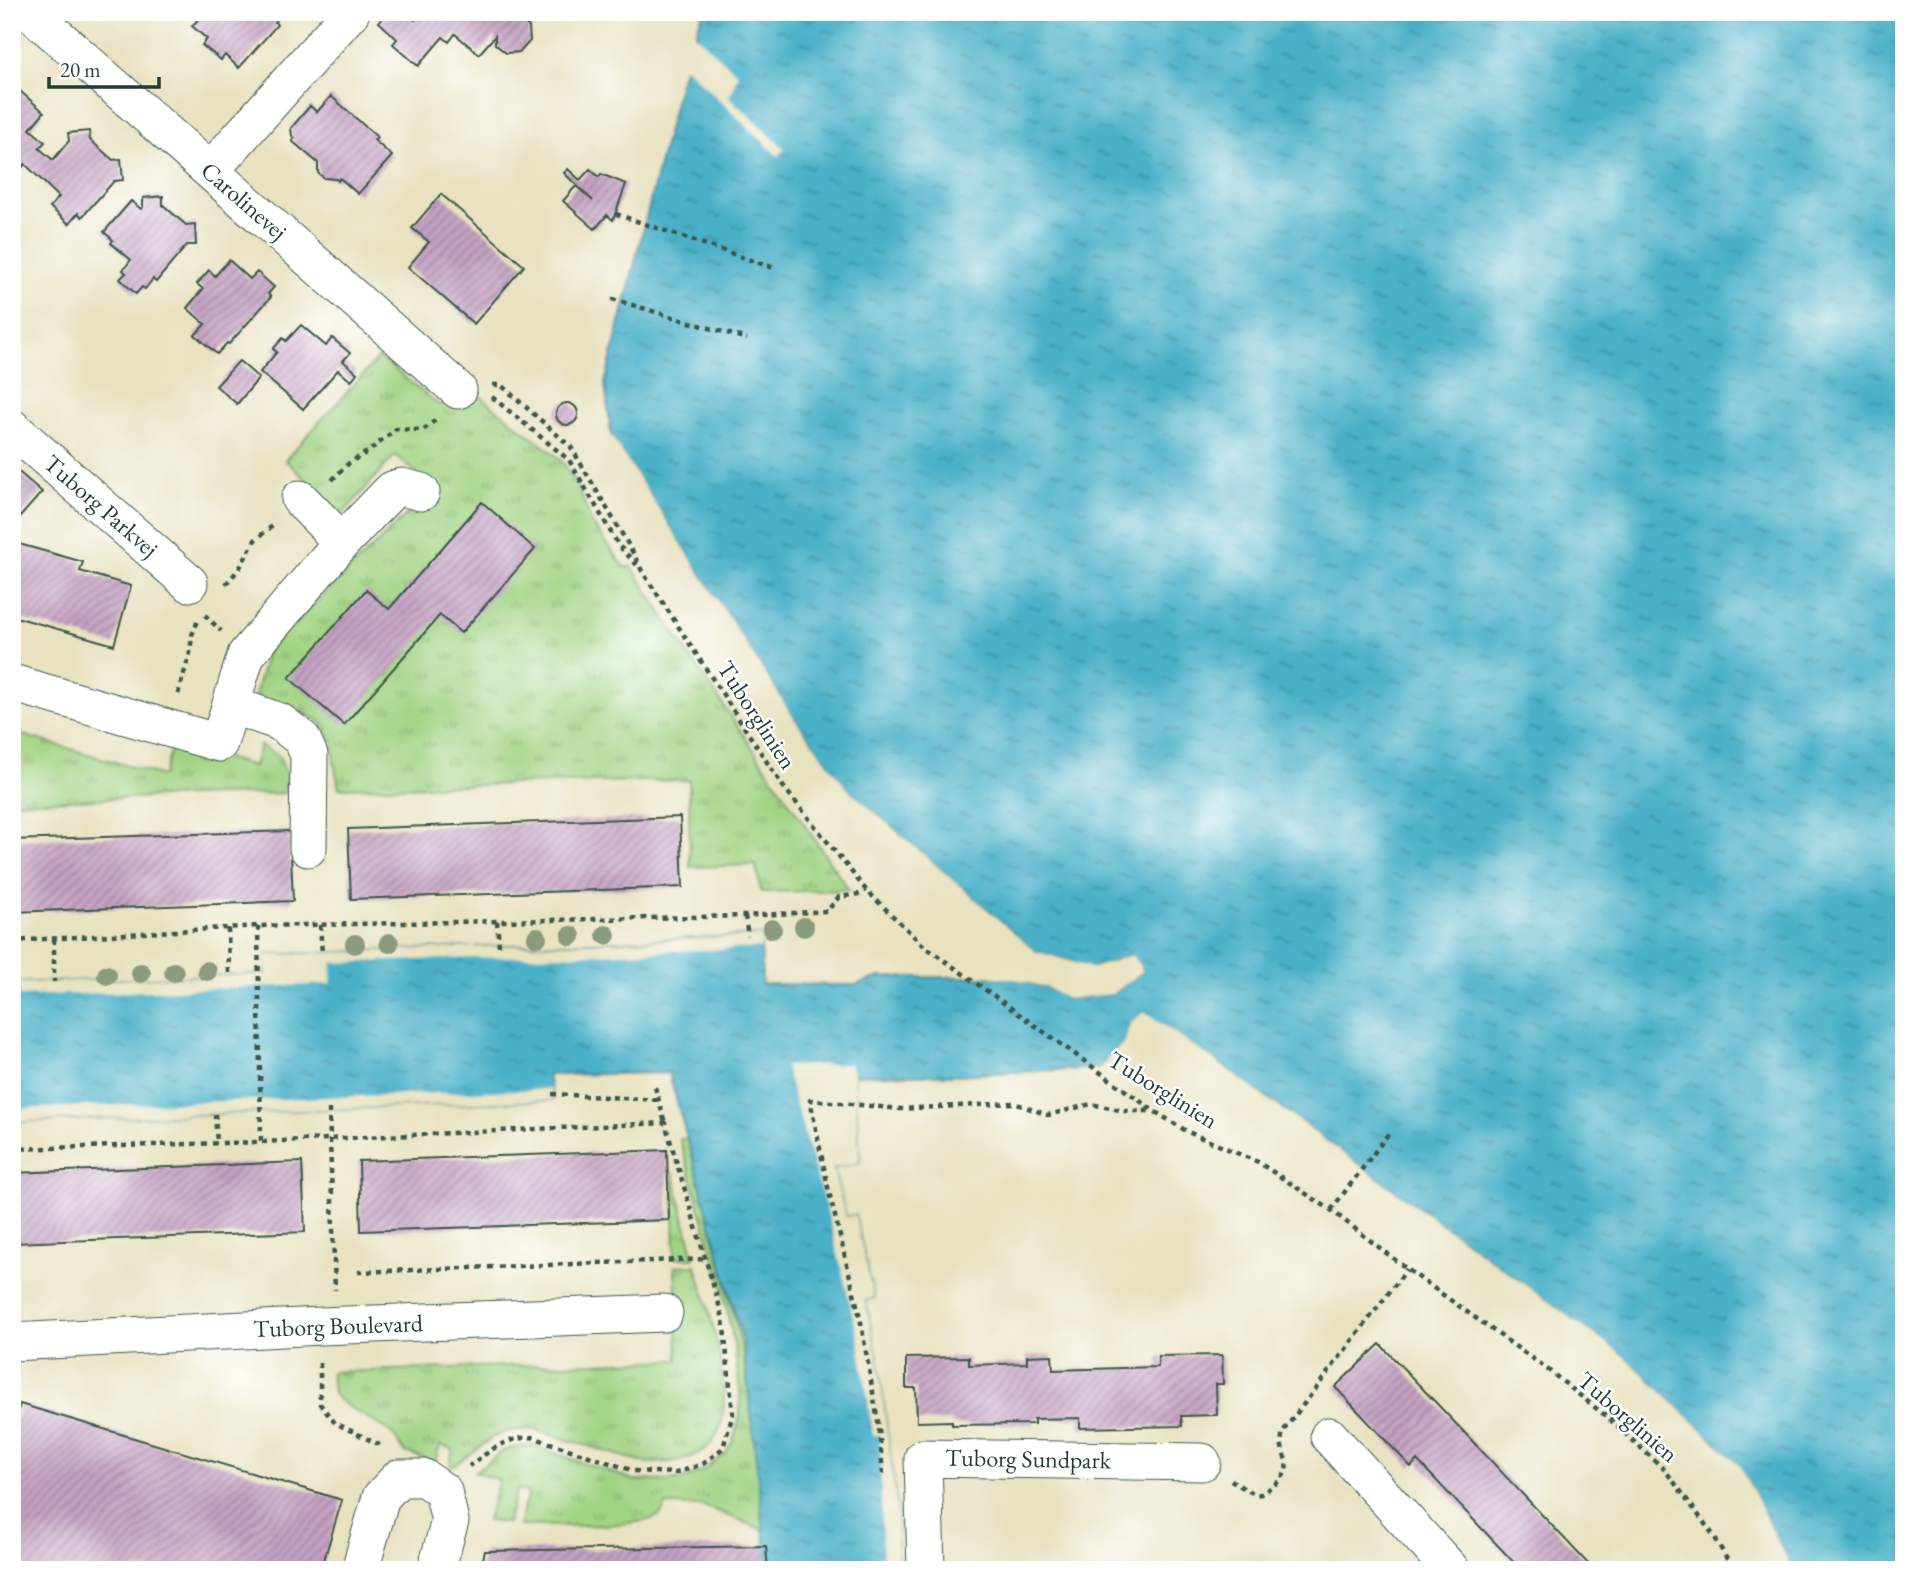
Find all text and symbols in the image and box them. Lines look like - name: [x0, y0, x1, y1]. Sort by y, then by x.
- scale bar: [49, 46, 159, 90]
- text: 20 m: [60, 56, 101, 83]
- street label: Carolinevej: [195, 155, 294, 247]
- street label: Tuborg Parkvej: [38, 447, 165, 564]
- street label: Tuborglinien: [711, 654, 804, 775]
- street label: Tuborglinien: [1103, 1044, 1224, 1136]
- street label: Tuborg Boulevard: [253, 1307, 424, 1344]
- street label: Tuborglinien: [1571, 1364, 1685, 1469]
- street label: Tuborg Sundpark: [945, 1442, 1112, 1475]

